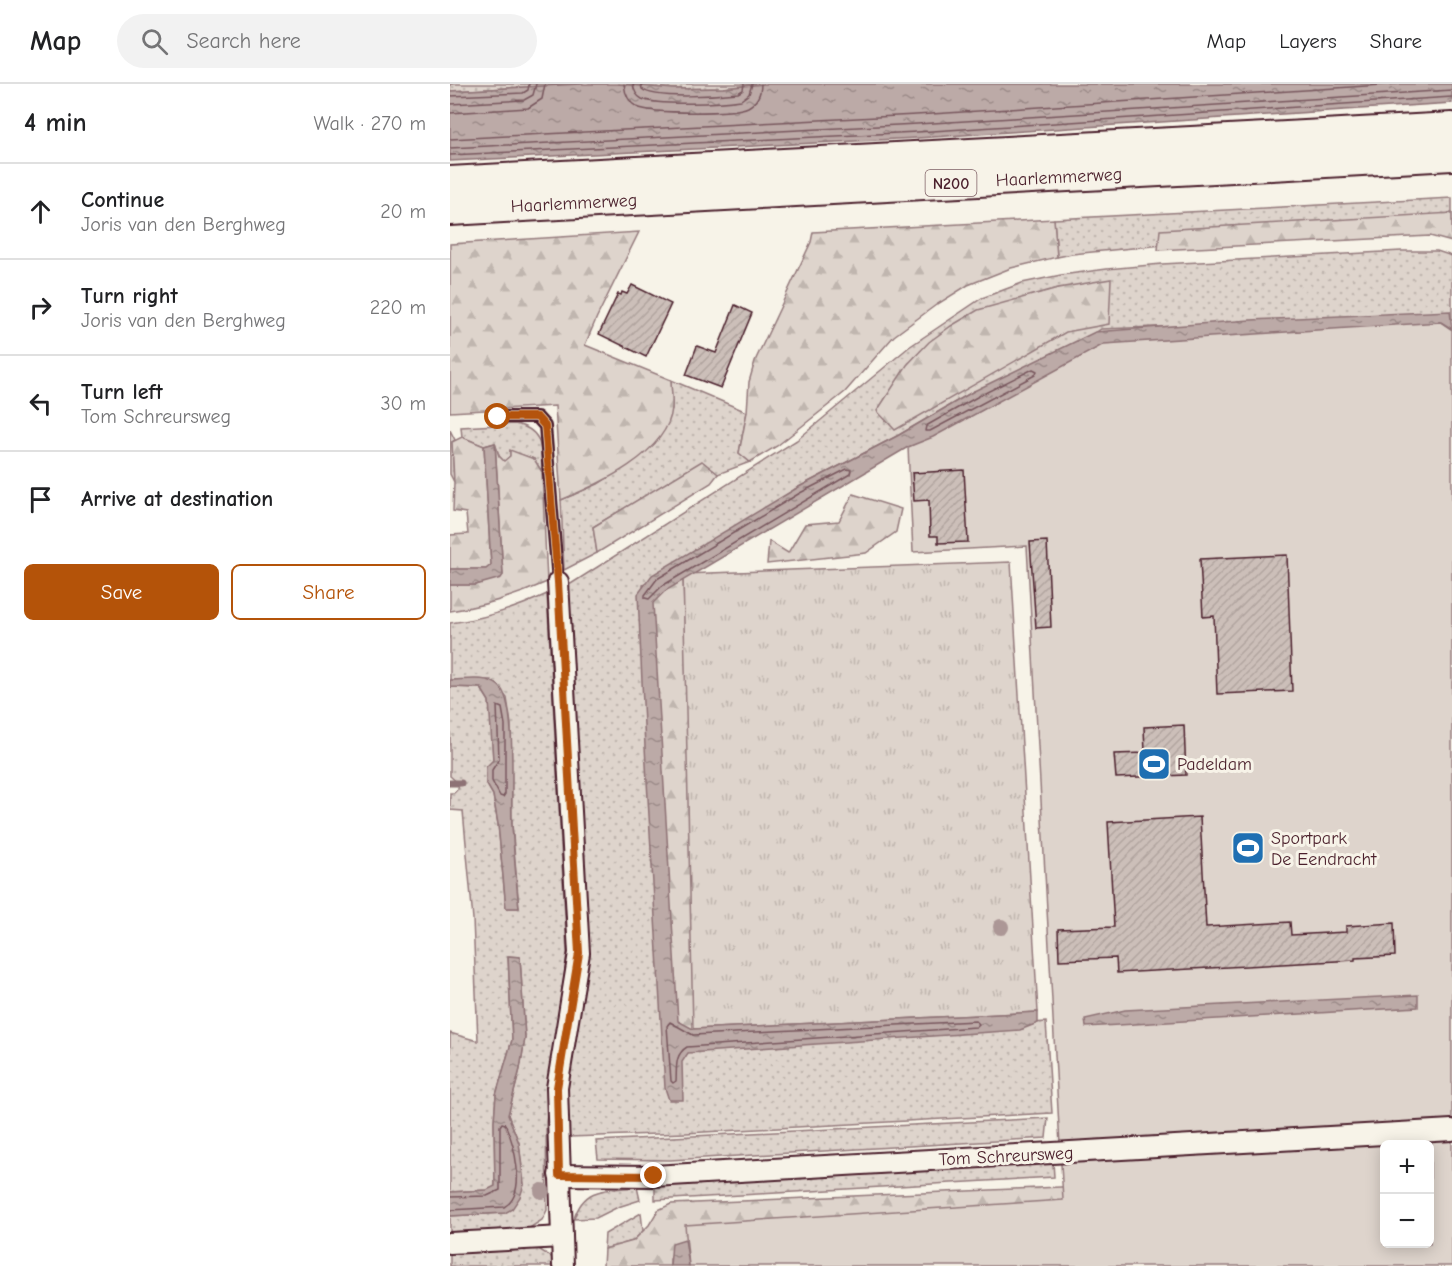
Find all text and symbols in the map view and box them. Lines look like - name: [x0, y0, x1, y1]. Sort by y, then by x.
- search box: [117, 14, 537, 68]
- text: Map: [30, 25, 81, 57]
- icon: search: [138, 25, 171, 58]
- text: Search here: [186, 28, 301, 54]
- text: Map: [1207, 29, 1246, 53]
- text: Layers: [1279, 29, 1337, 53]
- text: Share: [1370, 29, 1422, 53]
- text: 4 min: [24, 108, 87, 138]
- text: Walk · 270 m: [313, 112, 426, 135]
- street label: Haarlemmerweg: [995, 164, 1123, 191]
- road number: N200: [926, 170, 976, 196]
- text: Continue: [81, 187, 164, 213]
- street label: Haarlemmerweg: [510, 190, 638, 217]
- icon: ahead: [24, 195, 57, 228]
- text: 20 m: [380, 200, 426, 223]
- text: Joris van den Berghweg: [81, 213, 286, 236]
- text: Turn right: [81, 283, 178, 309]
- icon: right: [24, 291, 57, 324]
- text: 220 m: [370, 296, 426, 319]
- text: Joris van den Berghweg: [81, 309, 286, 332]
- text: Turn left: [81, 379, 163, 405]
- icon: left: [24, 387, 57, 420]
- text: 30 m: [380, 392, 426, 415]
- route start: [484, 403, 510, 429]
- text: Tom Schreursweg: [81, 405, 231, 428]
- icon: arrive: [24, 483, 57, 516]
- text: Arrive at destination: [81, 486, 273, 512]
- button: Save: [24, 564, 219, 620]
- button: Share: [231, 564, 426, 620]
- sports icon: Padeldam: [1136, 746, 1172, 782]
- place label: Padeldam: [1177, 754, 1252, 775]
- place label: Sportpark De Eendracht: [1271, 828, 1377, 870]
- sports icon: Sportpark De Eendracht: [1230, 830, 1266, 866]
- map controls: [1380, 1140, 1434, 1248]
- button: +: [1380, 1140, 1434, 1194]
- street label: Tom Schreursweg: [938, 1142, 1074, 1171]
- route end: [640, 1162, 666, 1188]
- button: −: [1380, 1194, 1434, 1248]

